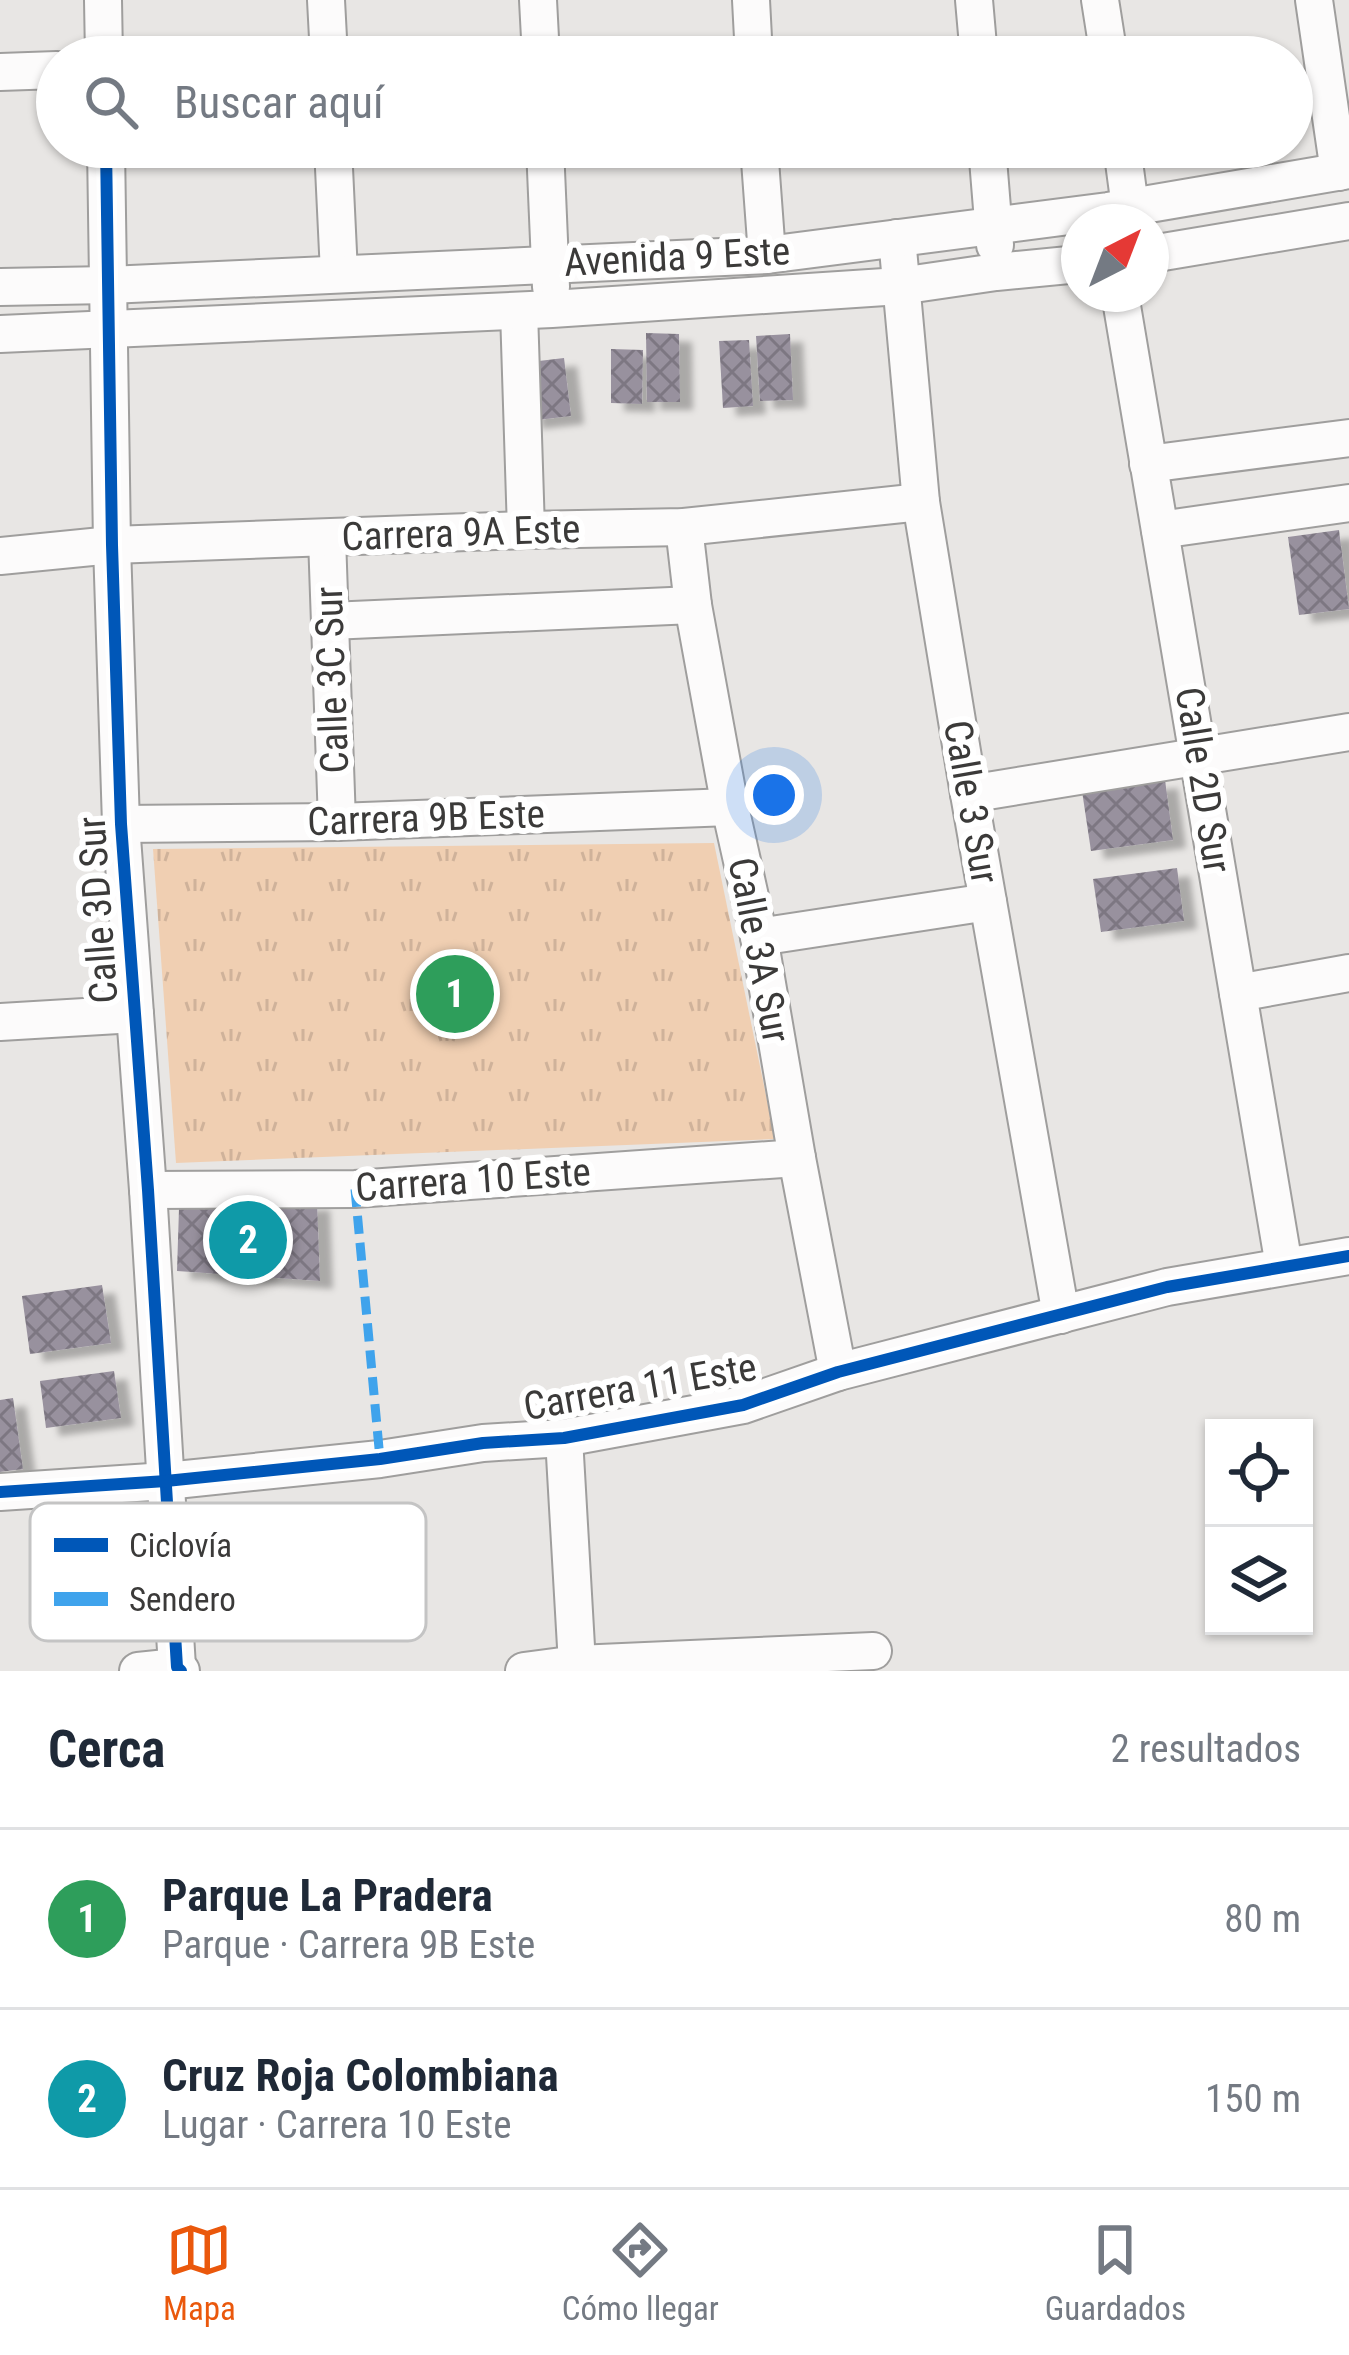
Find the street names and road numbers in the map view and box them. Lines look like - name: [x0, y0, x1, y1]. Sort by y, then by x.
- street label: Avenida 9 Este: [563, 228, 791, 286]
- street label: Carrera 9A Este: [341, 506, 581, 560]
- street label: Calle 3C Sur: [306, 586, 358, 774]
- street label: Calle 2D Sur: [1166, 684, 1240, 876]
- street label: Calle 3 Sur: [934, 717, 1008, 887]
- street label: Carrera 9B Este: [306, 791, 546, 845]
- street label: Calle 3D Sur: [69, 815, 127, 1005]
- street label: Calle 3A Sur: [719, 854, 799, 1047]
- street label: Carrera 10 Este: [354, 1149, 592, 1211]
- street label: Carrera 11 Este: [520, 1344, 760, 1430]

